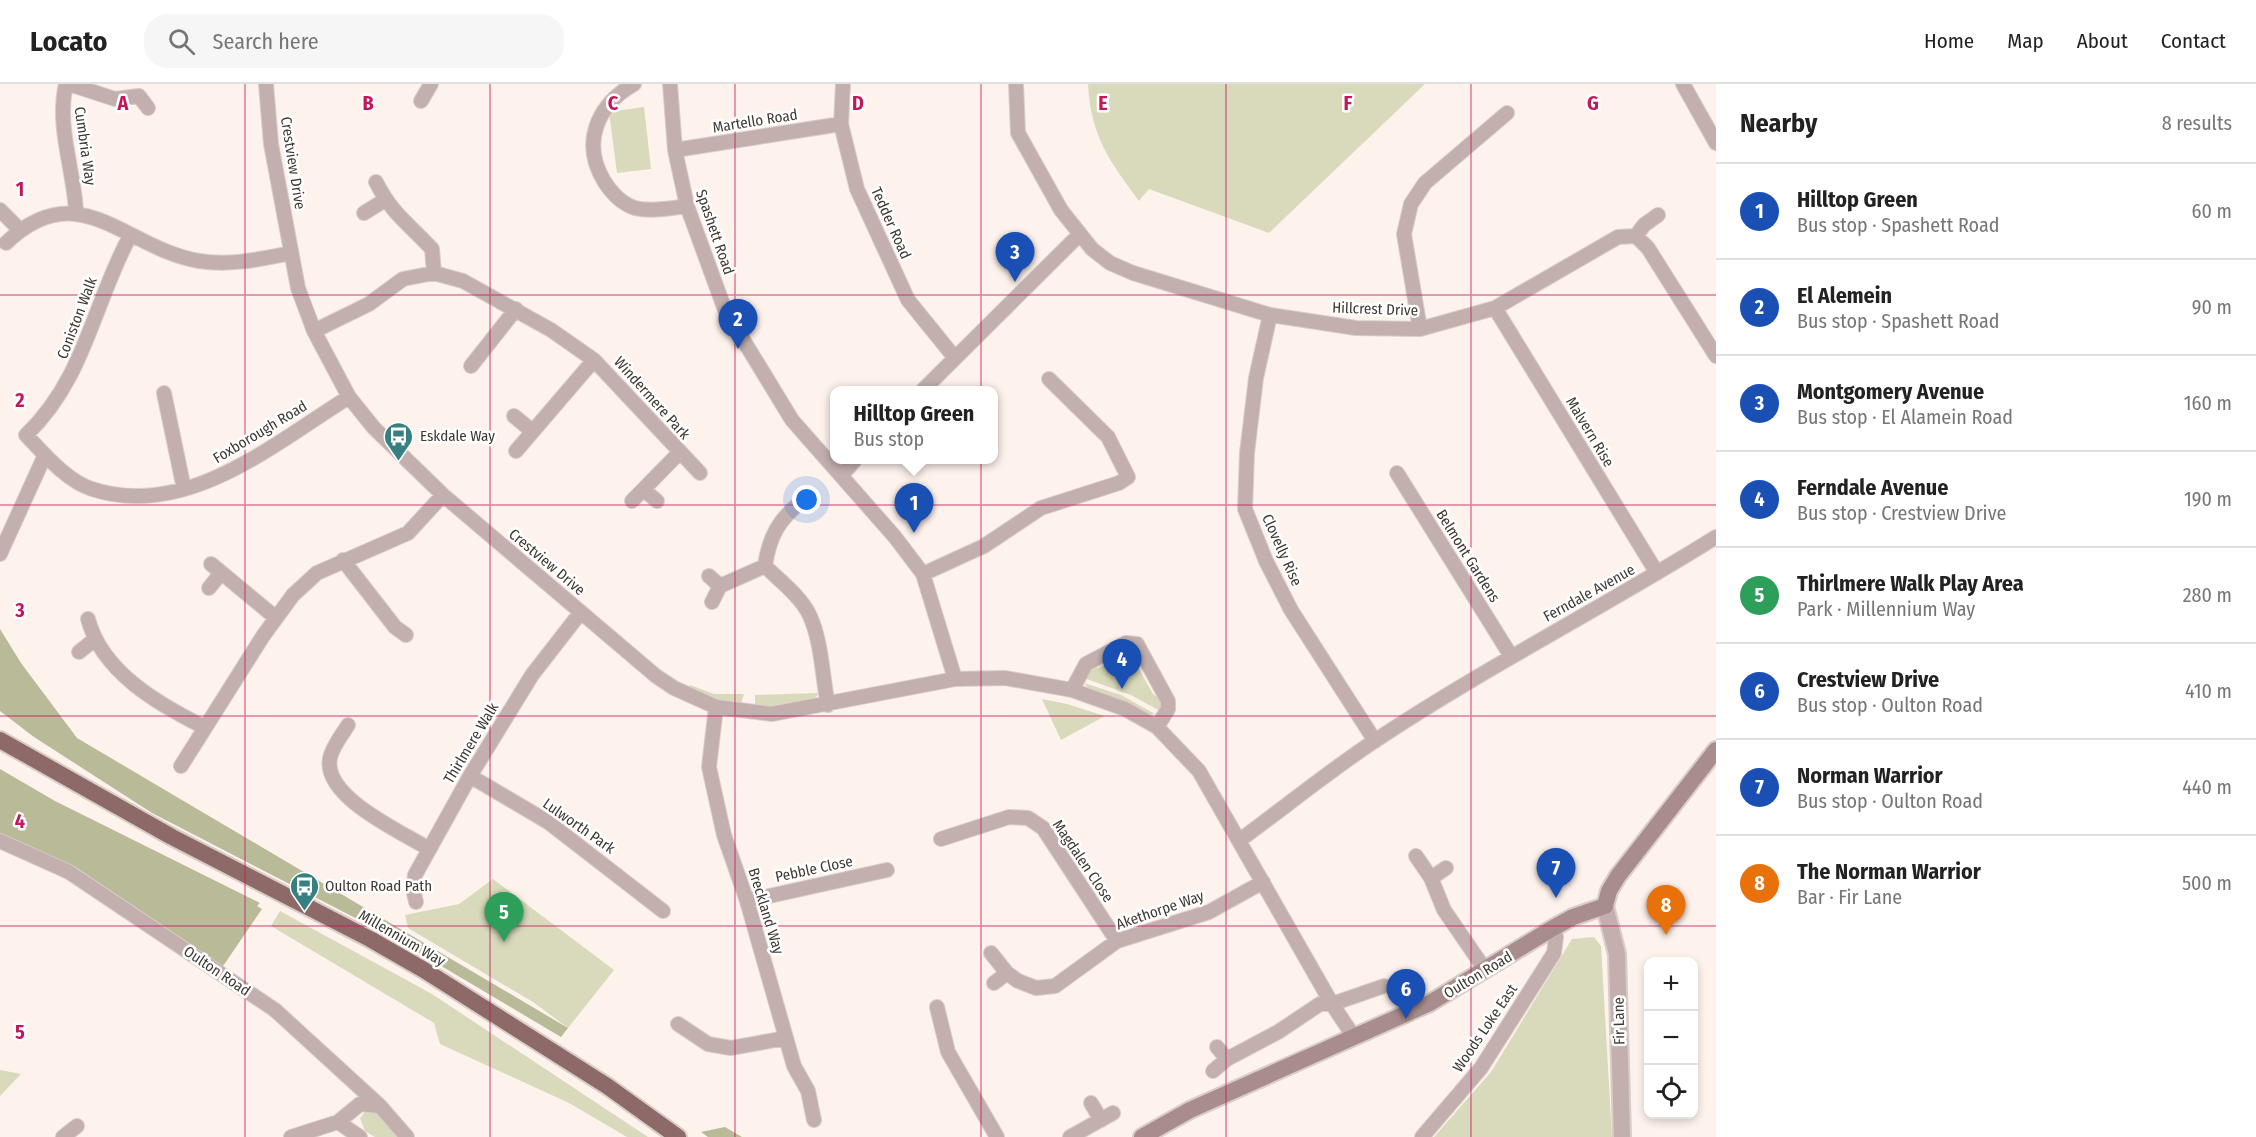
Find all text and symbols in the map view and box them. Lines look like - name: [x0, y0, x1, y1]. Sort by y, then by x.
- search box: [144, 14, 564, 68]
- text: Locato: [30, 25, 108, 58]
- icon: search: [165, 25, 198, 58]
- text: Search here: [213, 28, 319, 55]
- text: Home: [1924, 28, 1974, 54]
- text: Map: [2007, 28, 2044, 54]
- text: About: [2077, 28, 2128, 54]
- text: Contact: [2161, 28, 2226, 54]
- text: A: [117, 91, 130, 115]
- text: B: [362, 91, 374, 115]
- text: C: [608, 91, 619, 115]
- text: D: [852, 91, 864, 115]
- text: E: [1098, 91, 1108, 115]
- text: F: [1344, 91, 1353, 115]
- text: G: [1587, 91, 1599, 115]
- street label: Martello Road: [711, 105, 799, 137]
- street label: Cumbria Way: [71, 106, 99, 187]
- text: Nearby: [1740, 108, 1817, 139]
- text: 8 results: [2162, 111, 2232, 135]
- street label: Crestview Drive: [277, 115, 309, 211]
- text: 1: [16, 177, 24, 201]
- street label: Tedder Road: [867, 184, 915, 262]
- text: Hilltop Green: [1797, 186, 1918, 213]
- street label: Spashett Road: [692, 187, 738, 277]
- text: 1: [1755, 199, 1764, 223]
- text: 60 m: [2192, 199, 2232, 223]
- text: Bus stop · Spashett Road: [1797, 213, 1999, 237]
- pin: 3: [996, 232, 1034, 282]
- street label: Coniston Walk: [53, 275, 101, 361]
- text: El Alemein: [1797, 282, 1892, 309]
- text: 2: [1755, 295, 1764, 319]
- text: 90 m: [2192, 295, 2232, 319]
- street label: Hillcrest Drive: [1332, 299, 1418, 319]
- pin: 2: [718, 300, 758, 349]
- text: Bus stop · Spashett Road: [1797, 309, 1999, 333]
- street label: Windermere Park: [610, 353, 694, 443]
- text: Montgomery Avenue: [1797, 378, 1984, 405]
- popup: [830, 386, 998, 464]
- text: 2: [14, 388, 25, 412]
- text: 3: [1755, 391, 1764, 415]
- text: 160 m: [2184, 391, 2232, 415]
- street label: Malvern Rise: [1562, 394, 1618, 470]
- street label: Foxborough Road: [210, 397, 310, 467]
- text: Hilltop Green: [854, 400, 974, 427]
- text: Bus stop · El Alamein Road: [1797, 405, 2013, 429]
- bus stop icon: Eskdale Way: [383, 420, 415, 462]
- place label: Eskdale Way: [420, 427, 495, 445]
- text: Bus stop: [854, 427, 924, 451]
- text: Ferndale Avenue: [1797, 474, 1948, 501]
- pin: 1: [894, 484, 934, 533]
- your location: [792, 485, 821, 514]
- text: 4: [1754, 487, 1765, 511]
- text: 190 m: [2184, 487, 2232, 511]
- text: Bus stop · Crestview Drive: [1797, 501, 2006, 525]
- street label: Belmont Gardens: [1432, 506, 1504, 606]
- street label: Clovelly Rise: [1258, 511, 1306, 589]
- street label: Crestview Drive: [505, 525, 589, 599]
- street label: Ferndale Avenue: [1540, 560, 1638, 626]
- text: Thirlmere Walk Play Area: [1797, 570, 2024, 597]
- text: 5: [1755, 583, 1764, 607]
- text: 280 m: [2183, 583, 2232, 607]
- text: Park · Millennium Way: [1797, 597, 1975, 621]
- text: 3: [14, 598, 25, 622]
- pin: 4: [1102, 640, 1142, 689]
- text: Crestview Drive: [1797, 666, 1939, 693]
- text: 6: [1754, 679, 1765, 703]
- text: 410 m: [2185, 679, 2232, 703]
- text: Bus stop · Oulton Road: [1797, 693, 1983, 717]
- street label: Thirlmere Walk: [440, 699, 502, 787]
- text: Norman Warrior: [1797, 762, 1943, 789]
- text: 7: [1755, 775, 1764, 799]
- text: 440 m: [2182, 775, 2232, 799]
- text: Bus stop · Oulton Road: [1797, 789, 1983, 813]
- street label: Lulworth Park: [539, 794, 619, 858]
- text: 4: [15, 809, 25, 833]
- street label: Magdalen Close: [1049, 816, 1117, 906]
- pin: 7: [1536, 848, 1576, 898]
- street label: Pebble Close: [774, 852, 854, 886]
- text: The Norman Warrior: [1797, 858, 1981, 885]
- street label: Breckland Way: [744, 866, 788, 957]
- bus stop icon: Oulton Road Path: [288, 870, 320, 912]
- text: 8: [1754, 871, 1765, 895]
- text: 500 m: [2182, 871, 2232, 895]
- place label: Oulton Road Path: [325, 877, 432, 895]
- text: Bar · Fir Lane: [1797, 885, 1902, 909]
- street label: Akethorpe Way: [1114, 886, 1207, 933]
- pin: 8: [1646, 886, 1686, 935]
- pin: 5: [484, 892, 524, 942]
- street label: Millennium Way: [356, 906, 449, 970]
- street label: Oulton Road: [180, 942, 254, 1000]
- street label: Oulton Road: [1441, 948, 1515, 1002]
- map controls: [1644, 957, 1698, 1119]
- button: +: [1644, 957, 1698, 1011]
- pin: 6: [1386, 970, 1426, 1019]
- street label: Woods Loke East: [1449, 981, 1521, 1075]
- street label: Fir Lane: [1610, 997, 1628, 1045]
- button: −: [1644, 1011, 1698, 1065]
- text: 5: [15, 1020, 25, 1044]
- button: locate: [1644, 1065, 1698, 1119]

